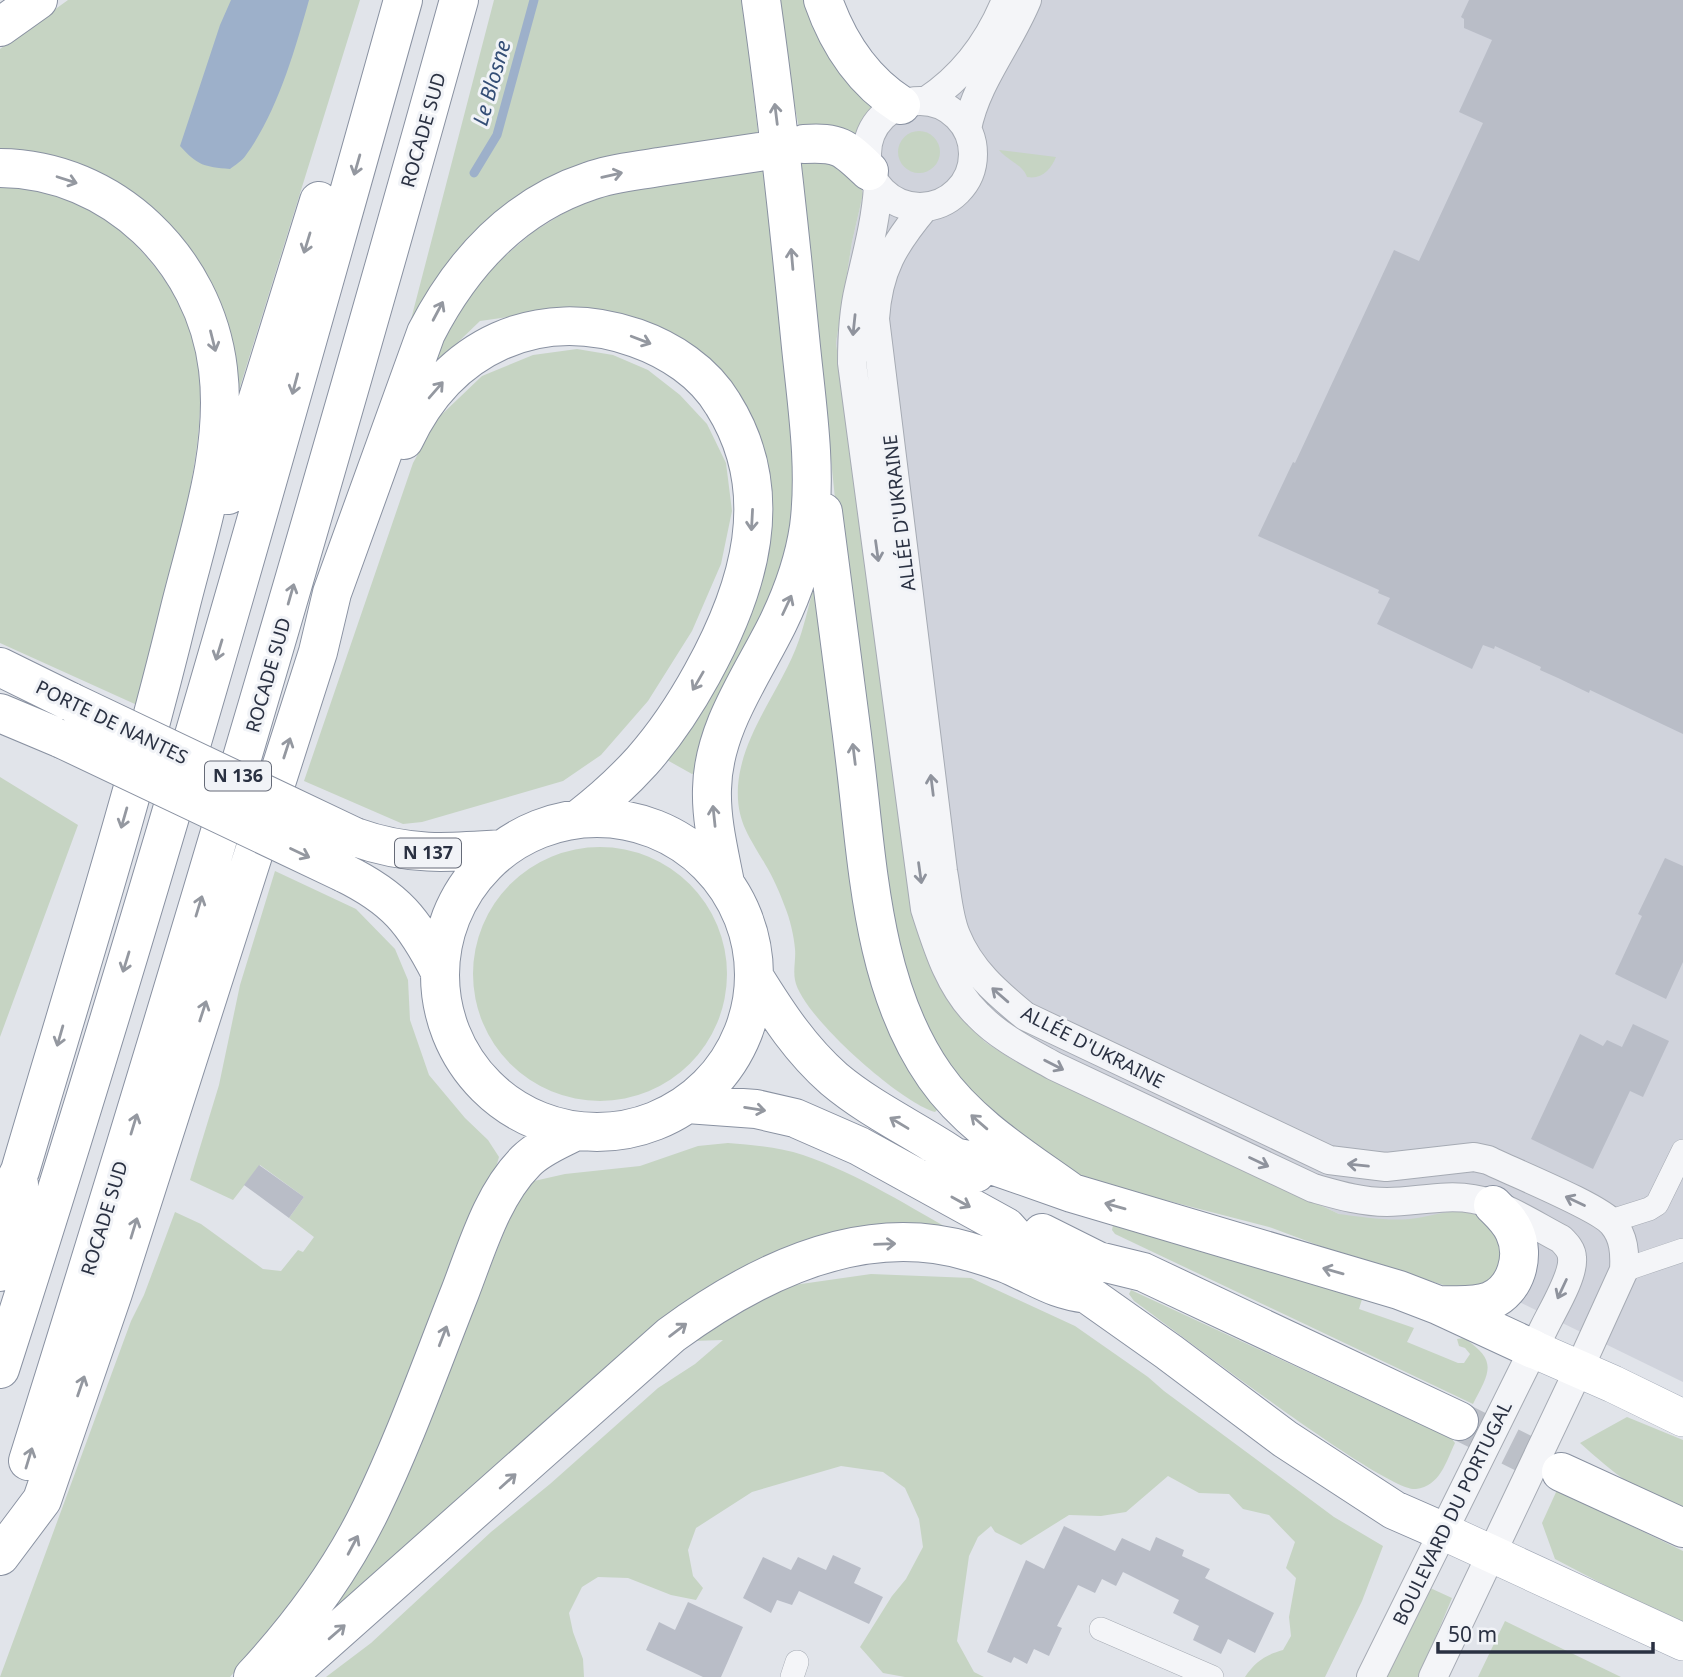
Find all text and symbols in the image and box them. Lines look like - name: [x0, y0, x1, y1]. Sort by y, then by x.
- water label: Le Blosne: [466, 37, 517, 129]
- street label: ROCADE SUD: [394, 70, 452, 190]
- one-way arrow: [770, 103, 783, 126]
- one-way arrow: [349, 154, 362, 176]
- one-way arrow: [600, 168, 623, 182]
- one-way arrow: [56, 174, 78, 187]
- one-way arrow: [299, 231, 312, 253]
- one-way arrow: [786, 249, 799, 271]
- one-way arrow: [431, 301, 445, 322]
- one-way arrow: [847, 313, 860, 336]
- one-way arrow: [207, 329, 220, 352]
- one-way arrow: [630, 335, 652, 348]
- one-way arrow: [288, 373, 301, 395]
- one-way arrow: [428, 382, 444, 400]
- street label: ALLÉE D'UKRAINE: [877, 433, 921, 593]
- one-way arrow: [746, 508, 759, 531]
- one-way arrow: [871, 539, 884, 562]
- one-way arrow: [286, 583, 299, 605]
- one-way arrow: [780, 595, 794, 616]
- street label: ROCADE SUD: [239, 615, 297, 735]
- one-way arrow: [212, 639, 225, 661]
- one-way arrow: [690, 671, 704, 691]
- street label: PORTE DE NANTES: [32, 674, 192, 770]
- one-way arrow: [282, 738, 295, 760]
- one-way arrow: [848, 744, 861, 766]
- road number: N 136: [205, 762, 271, 790]
- one-way arrow: [925, 774, 938, 797]
- one-way arrow: [707, 805, 720, 828]
- one-way arrow: [116, 807, 129, 829]
- road number: N 137: [395, 838, 461, 868]
- one-way arrow: [289, 847, 310, 860]
- one-way arrow: [914, 862, 927, 884]
- one-way arrow: [194, 896, 207, 918]
- one-way arrow: [119, 951, 132, 973]
- one-way arrow: [991, 987, 1009, 1003]
- street label: ALLÉE D'UKRAINE: [1017, 1000, 1169, 1094]
- one-way arrow: [197, 1001, 210, 1023]
- one-way arrow: [52, 1025, 65, 1047]
- one-way arrow: [1043, 1059, 1063, 1073]
- one-way arrow: [743, 1103, 766, 1116]
- one-way arrow: [128, 1113, 141, 1135]
- one-way arrow: [970, 1114, 988, 1130]
- one-way arrow: [890, 1115, 910, 1129]
- one-way arrow: [1248, 1156, 1269, 1170]
- street label: ROCADE SUD: [74, 1158, 134, 1278]
- one-way arrow: [1347, 1158, 1370, 1171]
- one-way arrow: [1565, 1194, 1586, 1207]
- one-way arrow: [951, 1195, 971, 1209]
- one-way arrow: [1104, 1199, 1126, 1212]
- one-way arrow: [129, 1218, 141, 1240]
- one-way arrow: [873, 1237, 896, 1250]
- one-way arrow: [1323, 1263, 1345, 1276]
- one-way arrow: [1555, 1278, 1568, 1299]
- one-way arrow: [668, 1323, 687, 1338]
- one-way arrow: [437, 1326, 450, 1348]
- one-way arrow: [75, 1375, 88, 1397]
- street label: BOULEVARD DU PORTUGAL: [1386, 1397, 1518, 1629]
- one-way arrow: [24, 1448, 37, 1470]
- one-way arrow: [498, 1473, 516, 1489]
- one-way arrow: [346, 1535, 360, 1556]
- scale bar: [1438, 1610, 1653, 1654]
- text: 50 m: [1448, 1620, 1497, 1648]
- one-way arrow: [328, 1624, 346, 1640]

